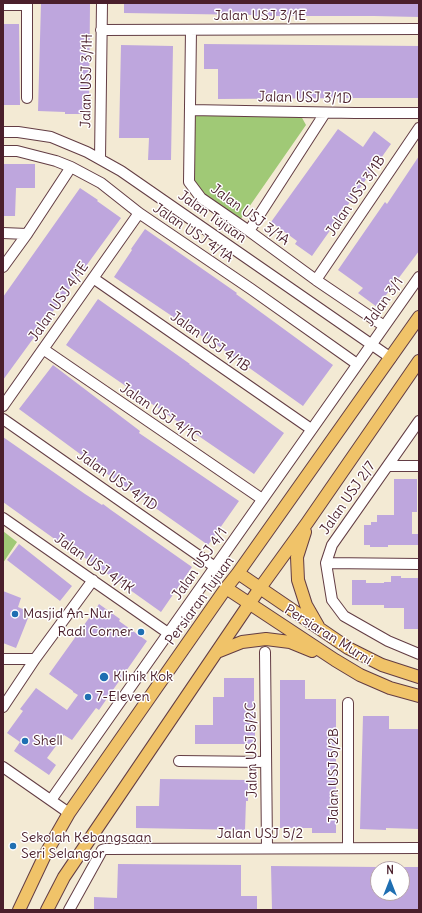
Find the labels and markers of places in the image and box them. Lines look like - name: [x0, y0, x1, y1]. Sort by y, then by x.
- place label: Masjid An-Nur: [23, 606, 113, 622]
- marker: Masjid An-Nur: [10, 609, 20, 619]
- place label: Radi Corner: [58, 624, 133, 640]
- marker: Radi Corner: [136, 627, 146, 637]
- place label: Klinik Kok: [113, 669, 173, 685]
- marker: Klinik Kok: [98, 671, 110, 683]
- place label: 7-Eleven: [96, 689, 150, 705]
- marker: 7-Eleven: [83, 692, 93, 702]
- place label: Shell: [33, 733, 63, 749]
- marker: Shell: [20, 736, 30, 746]
- place label: Sekolah Kebangsaan Seri Selangor: [21, 830, 152, 862]
- marker: Sekolah Kebangsaan Seri Selangor: [8, 841, 18, 851]

